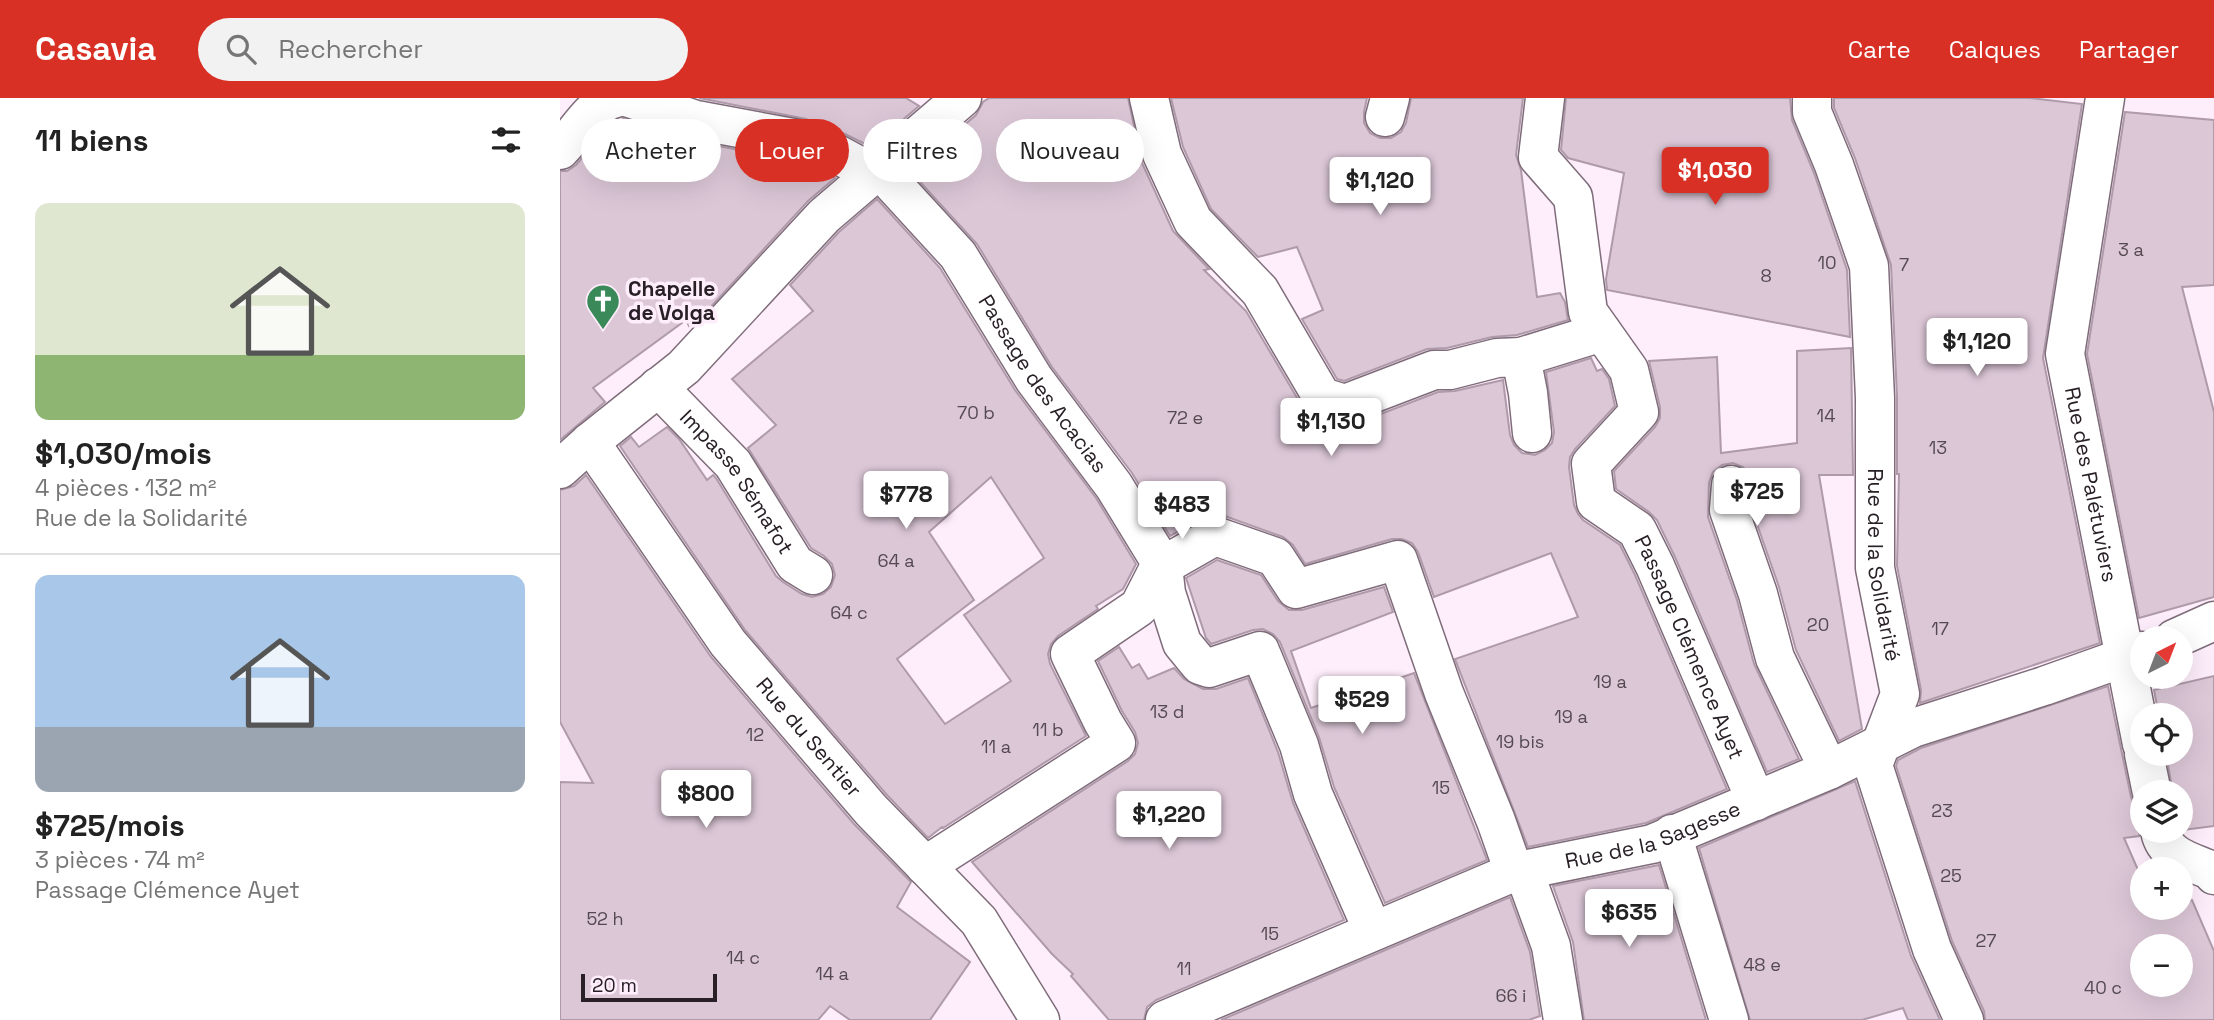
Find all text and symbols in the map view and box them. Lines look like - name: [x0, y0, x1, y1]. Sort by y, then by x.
- search box: [198, 18, 688, 81]
- text: Casavia: [35, 28, 156, 70]
- icon: search: [222, 30, 260, 68]
- text: Rechercher: [278, 32, 423, 66]
- text: Carte: [1848, 34, 1911, 65]
- text: Calques: [1949, 34, 2041, 65]
- text: Partager: [2079, 34, 2179, 65]
- chip: Acheter: [581, 119, 721, 182]
- chip: Louer: [735, 119, 849, 182]
- chip: Filtres: [863, 119, 982, 182]
- chip: Nouveau: [996, 119, 1144, 182]
- text: 11 biens: [35, 121, 148, 160]
- icon: filters: [487, 121, 525, 159]
- pin: $1,030: [1658, 148, 1772, 207]
- text: $1,030: [1678, 155, 1752, 185]
- pin: $1,120: [1323, 158, 1437, 217]
- text: $1,120: [1346, 165, 1414, 195]
- house number: 3 a: [2118, 238, 2144, 261]
- icon: home: [217, 248, 343, 374]
- house number: 10: [1817, 251, 1837, 274]
- house number: 7: [1899, 253, 1909, 276]
- house number: 8: [1760, 264, 1772, 287]
- place label: Chapelle de Volga: [628, 275, 715, 326]
- church icon: Chapelle de Volga: [584, 282, 622, 331]
- street label: Passage des Acacias: [973, 290, 1113, 478]
- pin: $1,120: [1920, 318, 2034, 378]
- text: $1,120: [1943, 326, 2011, 356]
- street label: Rue des Palétuviers: [2059, 384, 2124, 584]
- pin: $1,130: [1274, 398, 1388, 458]
- house number: 70 b: [957, 401, 995, 424]
- street label: Impasse Sémafot: [674, 404, 800, 559]
- house number: 14: [1817, 404, 1835, 427]
- house number: 72 e: [1167, 406, 1203, 429]
- text: $1,130: [1296, 406, 1366, 436]
- text: $1,030/mois: [35, 434, 212, 473]
- house number: 13: [1929, 436, 1947, 459]
- pin: $725: [1716, 468, 1798, 528]
- street label: Rue de la Solidarité: [1862, 468, 1907, 664]
- pin: $778: [865, 472, 947, 531]
- text: 4 pièces · 132 m²: [35, 473, 216, 503]
- text: $725: [1730, 476, 1784, 506]
- text: $778: [879, 479, 933, 509]
- pin: $483: [1141, 482, 1223, 541]
- text: $483: [1154, 489, 1210, 519]
- text: Rue de la Solidarité: [35, 503, 248, 533]
- street label: Passage Clémence Ayet: [1629, 530, 1750, 763]
- house number: 64 a: [877, 549, 915, 572]
- house number: 64 c: [830, 601, 868, 624]
- house number: 20: [1807, 613, 1829, 636]
- house number: 17: [1931, 617, 1949, 640]
- icon: home: [217, 620, 343, 746]
- north arrow: [2130, 626, 2193, 690]
- map controls: [2130, 626, 2193, 997]
- house number: 19 a: [1593, 670, 1627, 693]
- street label: Rue du Sentier: [750, 672, 868, 802]
- pin: $529: [1321, 676, 1403, 736]
- text: $529: [1334, 684, 1390, 714]
- house number: 13 d: [1150, 700, 1184, 723]
- button: locate: [2130, 703, 2193, 766]
- house number: 19 a: [1554, 705, 1588, 728]
- house number: 11 b: [1032, 718, 1064, 741]
- house number: 12: [746, 723, 764, 746]
- house number: 19 bis: [1496, 730, 1544, 753]
- house number: 11 a: [981, 735, 1011, 758]
- pin: $800: [665, 770, 747, 830]
- house number: 15: [1432, 776, 1450, 799]
- text: $800: [677, 778, 735, 808]
- button: layers: [2130, 780, 2193, 843]
- pin: $1,220: [1112, 792, 1226, 851]
- street label: Rue de la Sagesse: [1563, 795, 1744, 874]
- text: $1,220: [1132, 799, 1206, 829]
- house number: 23: [1931, 799, 1953, 822]
- text: $725/mois: [35, 806, 185, 845]
- text: 3 pièces · 74 m²: [35, 845, 205, 875]
- button: +: [2130, 857, 2193, 920]
- house number: 25: [1940, 864, 1962, 887]
- text: Passage Clémence Ayet: [35, 875, 300, 905]
- pin: $635: [1588, 890, 1670, 949]
- text: $635: [1601, 897, 1657, 927]
- house number: 52 h: [586, 907, 624, 930]
- house number: 15: [1261, 922, 1279, 945]
- house number: 27: [1976, 929, 1996, 952]
- button: −: [2130, 934, 2193, 997]
- house number: 14 c: [726, 946, 760, 969]
- house number: 48 e: [1743, 953, 1781, 976]
- house number: 11: [1176, 957, 1192, 980]
- house number: 14 a: [815, 962, 849, 985]
- scale bar: [581, 971, 718, 1003]
- text: 20 m: [592, 973, 637, 998]
- house number: 40 c: [2084, 976, 2122, 999]
- house number: 66 i: [1495, 984, 1527, 1007]

